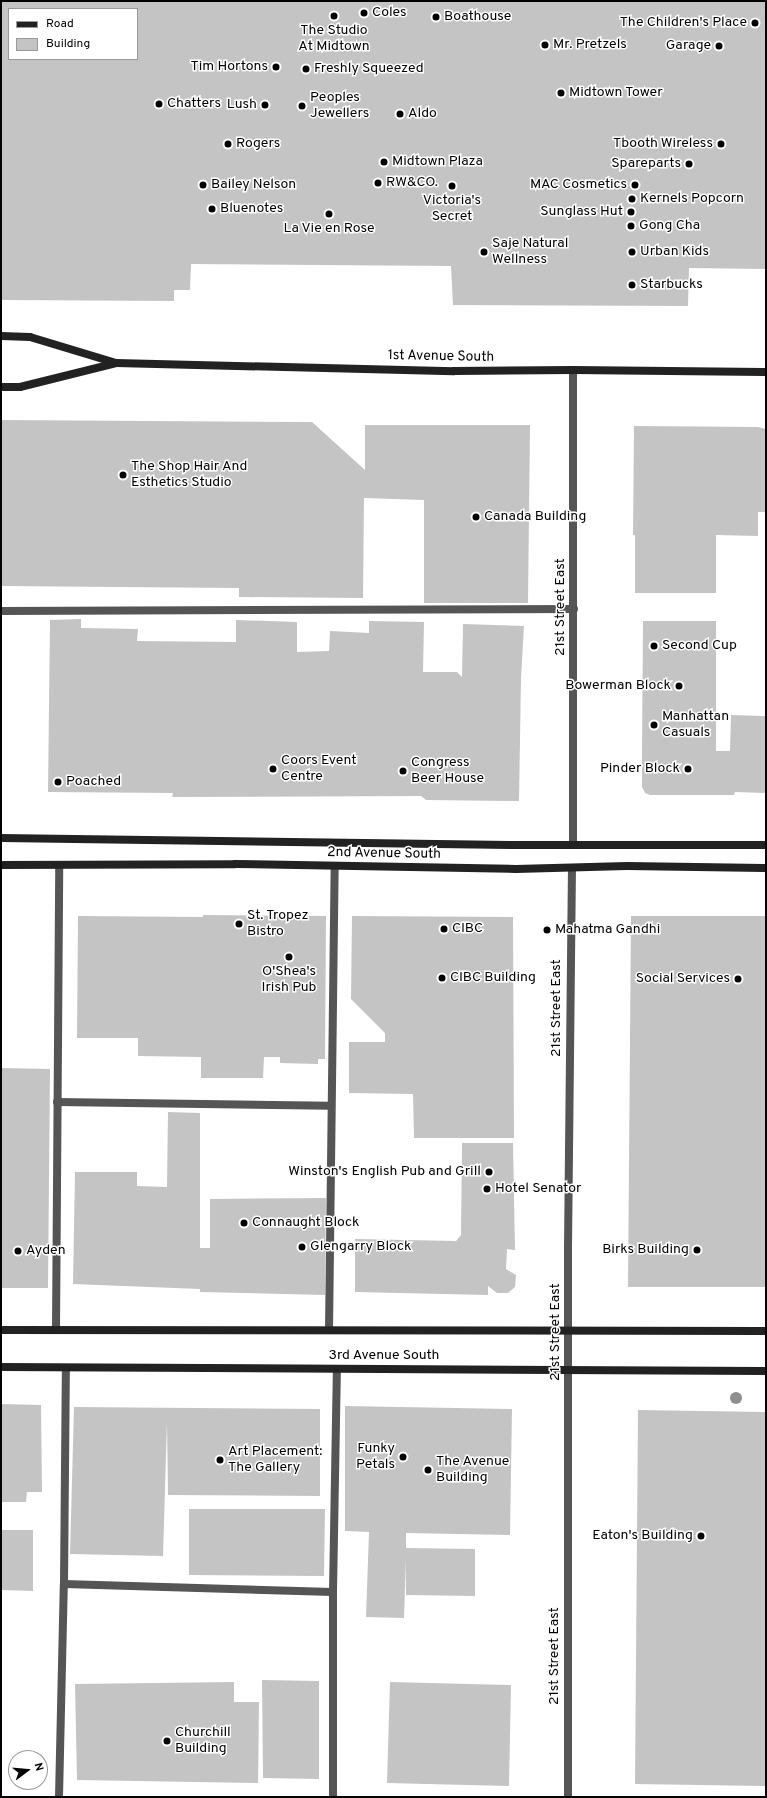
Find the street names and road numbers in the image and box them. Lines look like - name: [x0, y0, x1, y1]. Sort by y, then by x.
- street label: 1st Avenue South: [387, 348, 495, 366]
- street label: 21st Street East: [553, 558, 569, 656]
- street label: 2nd Avenue South: [327, 845, 441, 863]
- street label: 21st Street East: [549, 959, 565, 1057]
- street label: 21st Street East: [548, 1283, 564, 1381]
- street label: 3rd Avenue South: [328, 1348, 440, 1364]
- street label: 21st Street East: [547, 1607, 563, 1705]

